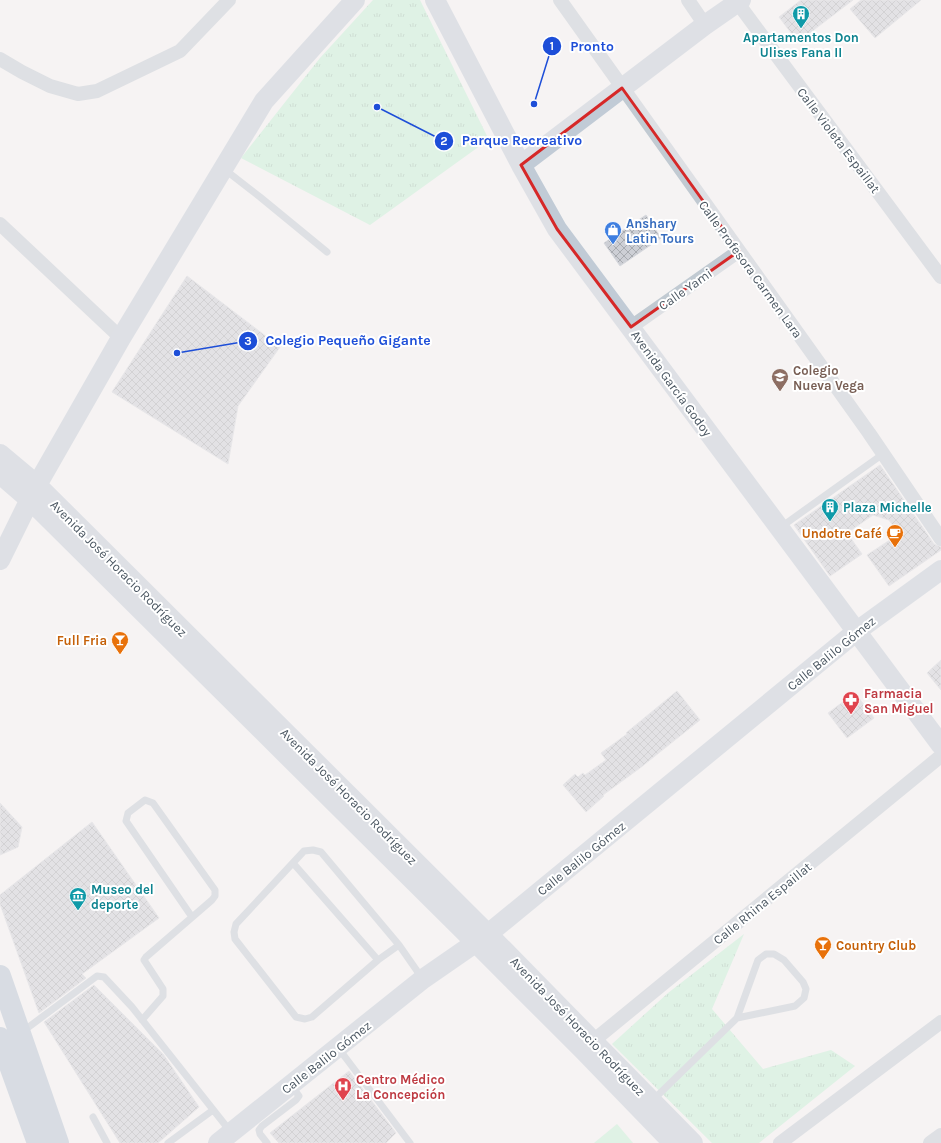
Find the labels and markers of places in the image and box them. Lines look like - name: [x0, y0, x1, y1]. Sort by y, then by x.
- building icon: Apartamentos Don Ulises Fana II: [791, 4, 811, 29]
- place label: Apartamentos Don Ulises Fana II: [743, 30, 859, 60]
- callout: Pronto: [542, 33, 622, 59]
- callout: Parque Recreativo: [434, 128, 591, 154]
- place label: Anshary Latin Tours: [626, 216, 694, 246]
- shop icon: Anshary Latin Tours: [603, 220, 623, 245]
- callout: Colegio Pequeño Gigante: [238, 328, 439, 354]
- place label: Colegio Nueva Vega: [793, 363, 864, 393]
- school or university icon: Colegio Nueva Vega: [770, 367, 790, 392]
- building icon: Plaza Michelle: [820, 497, 840, 522]
- place label: Plaza Michelle: [843, 500, 932, 515]
- cafe icon: Undotre Café: [885, 523, 905, 548]
- place label: Undotre Café: [802, 526, 882, 541]
- bar icon: Full Fria: [110, 630, 130, 655]
- place label: Full Fria: [57, 633, 107, 648]
- place label: Farmacia San Miguel: [864, 686, 933, 716]
- pharmacy icon: Farmacia San Miguel: [841, 690, 861, 715]
- place label: Museo del deporte: [91, 882, 154, 912]
- museum icon: Museo del deporte: [68, 886, 88, 911]
- bar icon: Country Club: [813, 935, 833, 960]
- place label: Country Club: [836, 938, 916, 953]
- place label: Centro Médico La Concepción: [356, 1072, 445, 1102]
- hospital icon: Centro Médico La Concepción: [333, 1076, 353, 1101]

